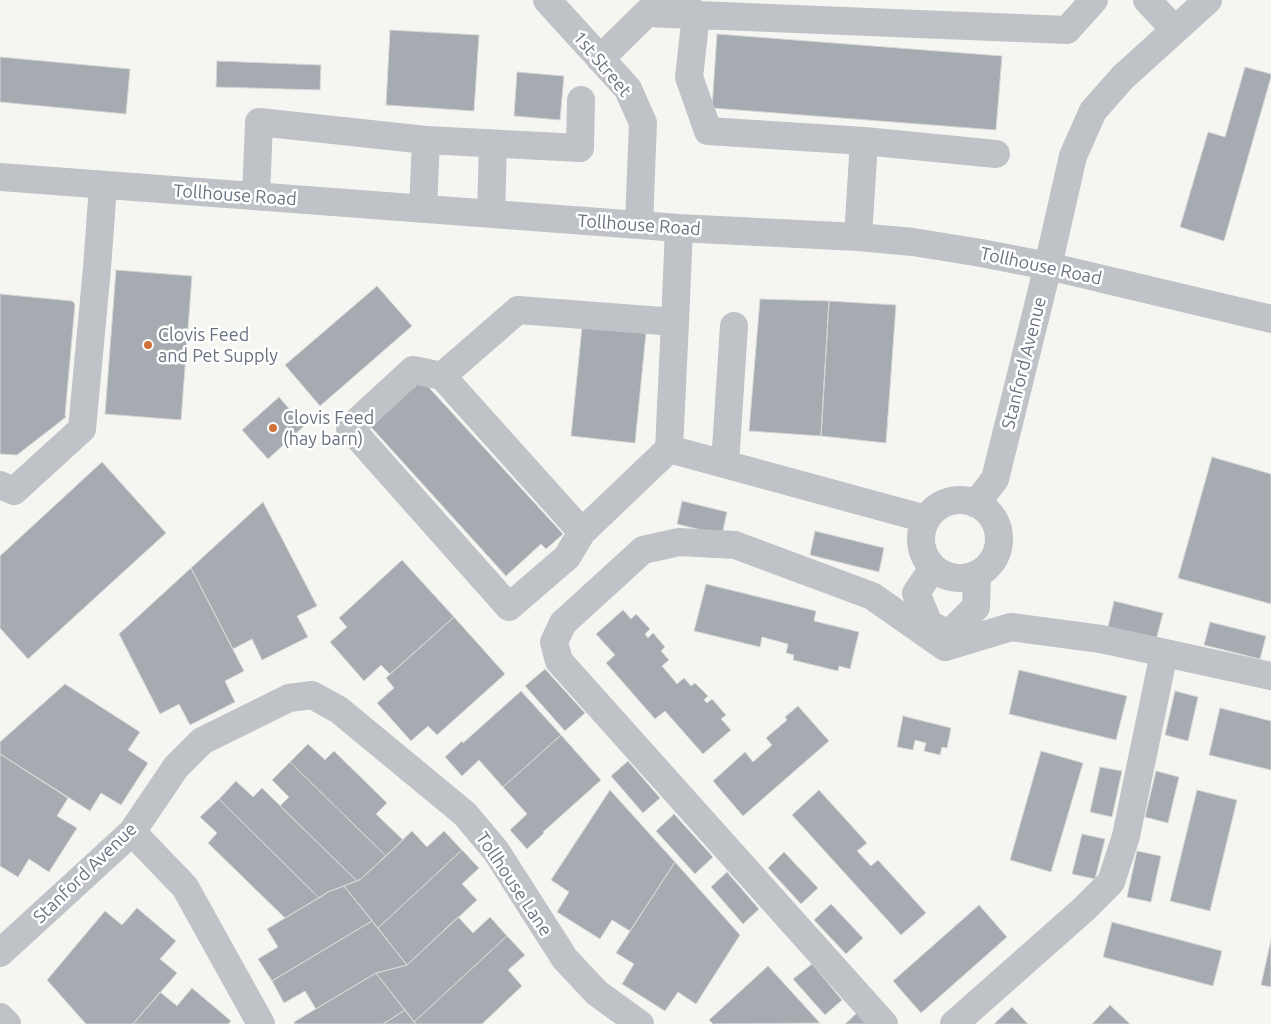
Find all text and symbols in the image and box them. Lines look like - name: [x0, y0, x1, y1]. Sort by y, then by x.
- street label: 1st Street: [568, 27, 636, 101]
- street label: Tollhouse Road: [173, 180, 297, 210]
- street label: Tollhouse Road: [577, 210, 701, 240]
- street label: Tollhouse Road: [978, 243, 1104, 289]
- street label: Stanford Avenue: [997, 295, 1051, 431]
- place label: Clovis Feed and Pet Supply: [158, 324, 278, 366]
- marker: Clovis Feed and Pet Supply: [142, 339, 154, 351]
- place label: Clovis Feed (hay barn): [283, 407, 374, 449]
- marker: Clovis Feed (hay barn): [267, 422, 279, 434]
- street label: Stanford Avenue: [29, 818, 141, 928]
- street label: Tollhouse Lane: [471, 828, 557, 940]

